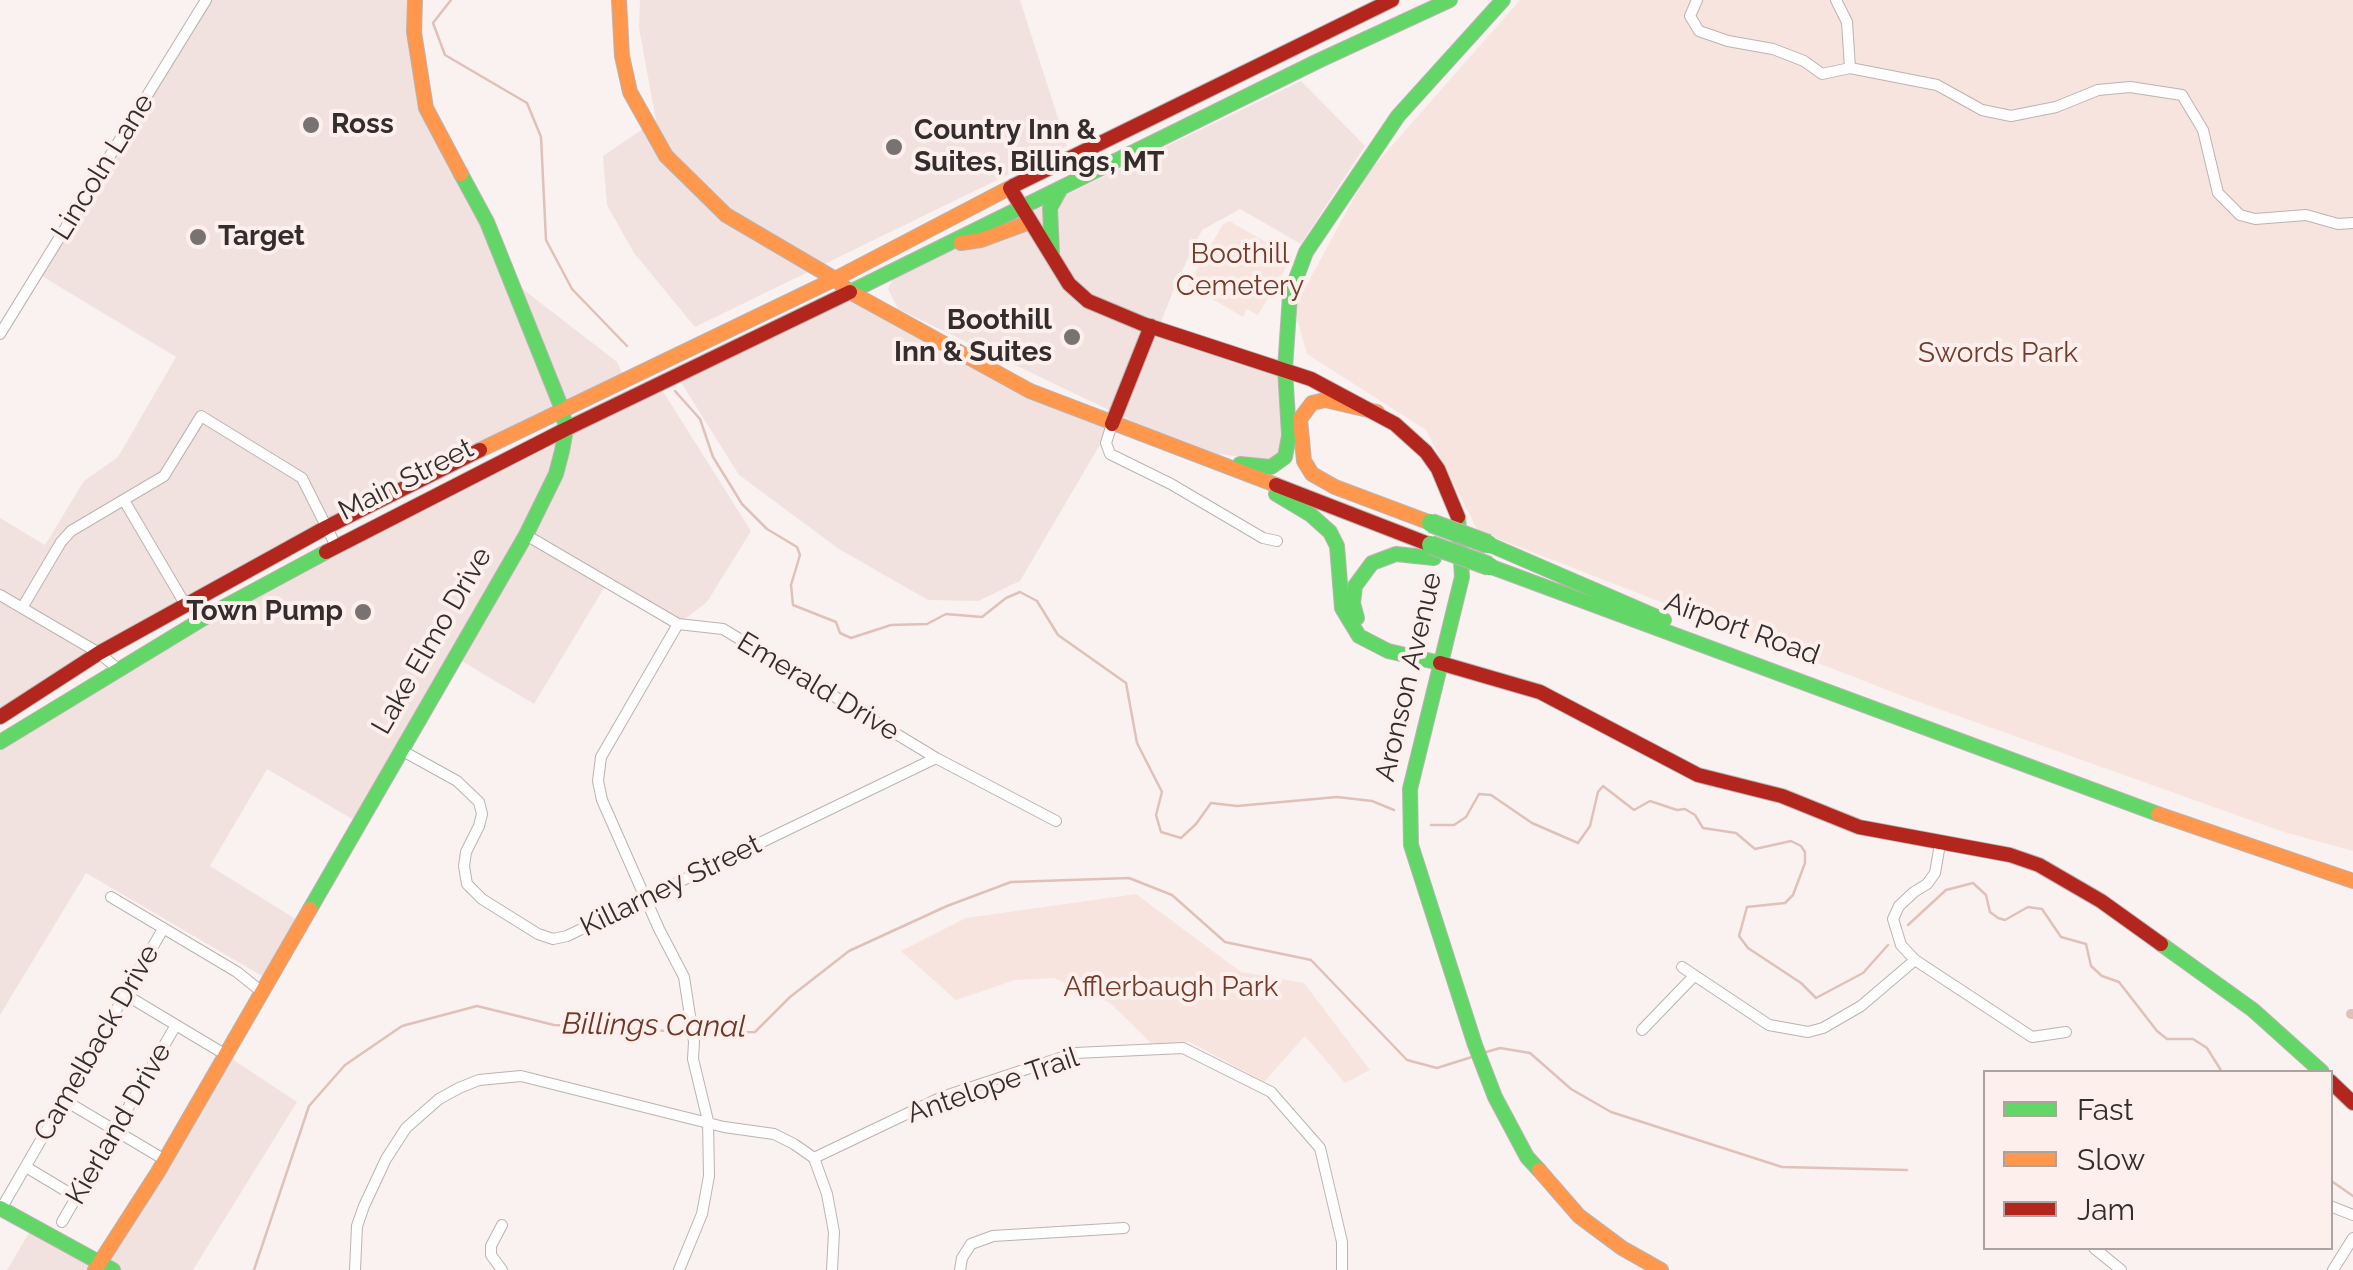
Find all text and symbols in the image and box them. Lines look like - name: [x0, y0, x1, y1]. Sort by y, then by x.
- street label: Lincoln Lane: [45, 88, 161, 246]
- place label: Ross: [331, 108, 394, 142]
- marker: Ross: [300, 114, 322, 136]
- place label: Country Inn & Suites, Billings, MT: [914, 114, 1164, 180]
- marker: Country Inn & Suites, Billings, MT: [883, 136, 905, 158]
- place label: Target: [218, 220, 305, 254]
- marker: Target: [187, 226, 209, 248]
- park label: Boothill Cemetery: [1176, 238, 1304, 304]
- place label: Boothill Inn & Suites: [894, 304, 1052, 370]
- marker: Boothill Inn & Suites: [1061, 326, 1083, 348]
- park label: Swords Park: [1918, 337, 2078, 371]
- street label: Main Street: [333, 432, 479, 528]
- street label: Lake Elmo Drive: [365, 542, 499, 740]
- street label: Aronson Avenue: [1369, 569, 1449, 785]
- street label: Airport Road: [1660, 585, 1824, 673]
- place label: Town Pump: [186, 595, 343, 629]
- marker: Town Pump: [352, 601, 374, 623]
- street label: Emerald Drive: [731, 625, 905, 749]
- street label: Killarney Street: [575, 828, 767, 944]
- street label: Camelback Drive: [27, 939, 167, 1147]
- park label: Afflerbaugh Park: [1064, 971, 1278, 1005]
- water label: Billings Canal: [562, 1006, 746, 1046]
- street label: Kierland Drive: [59, 1037, 179, 1211]
- street label: Antelope Trail: [903, 1041, 1083, 1131]
- legend: [1983, 1070, 2333, 1250]
- text: Fast: [2077, 1092, 2134, 1127]
- text: Slow: [2077, 1142, 2145, 1177]
- text: Jam: [2077, 1192, 2135, 1227]

